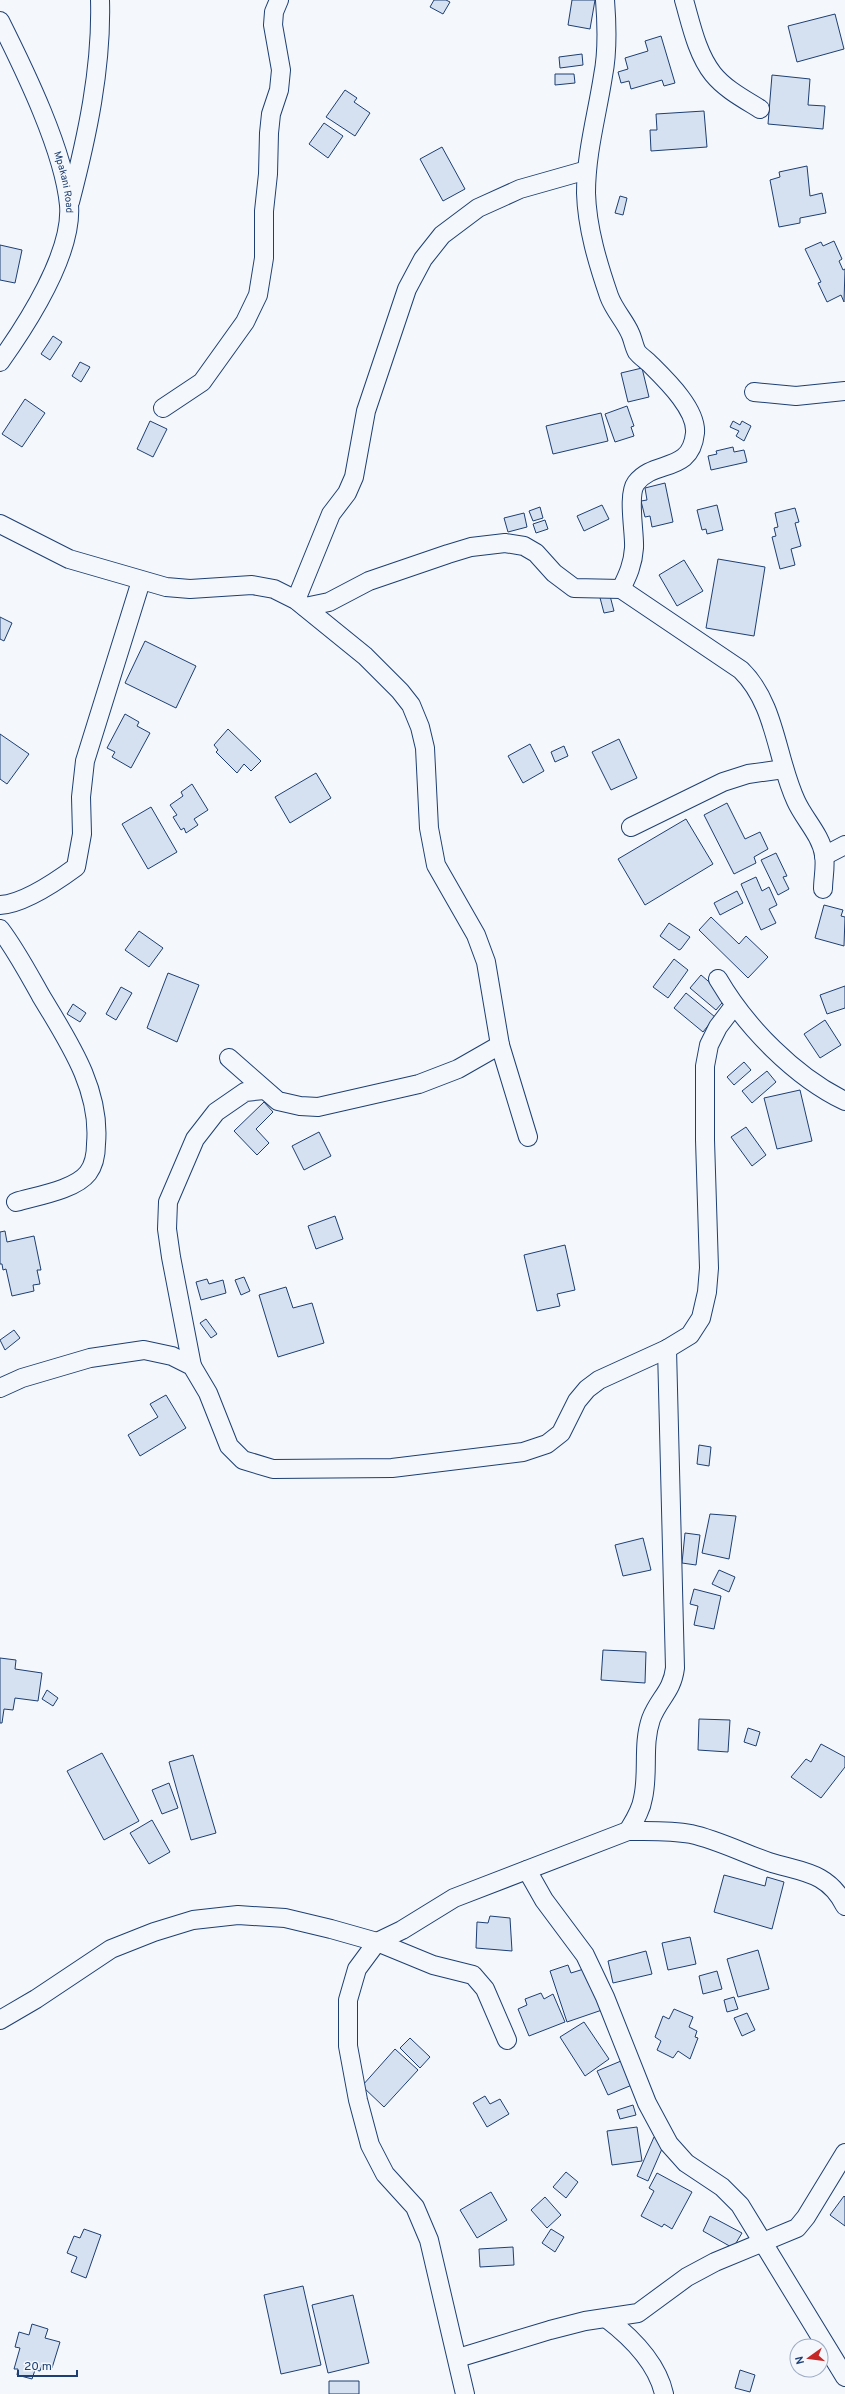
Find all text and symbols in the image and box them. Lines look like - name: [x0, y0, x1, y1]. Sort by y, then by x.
- street label: Mpakani Road: [51, 150, 76, 213]
- north arrow: [789, 2338, 829, 2378]
- scale bar: [18, 2352, 77, 2378]
- text: N: [793, 2355, 808, 2366]
- text: 20 m: [24, 2359, 52, 2375]

